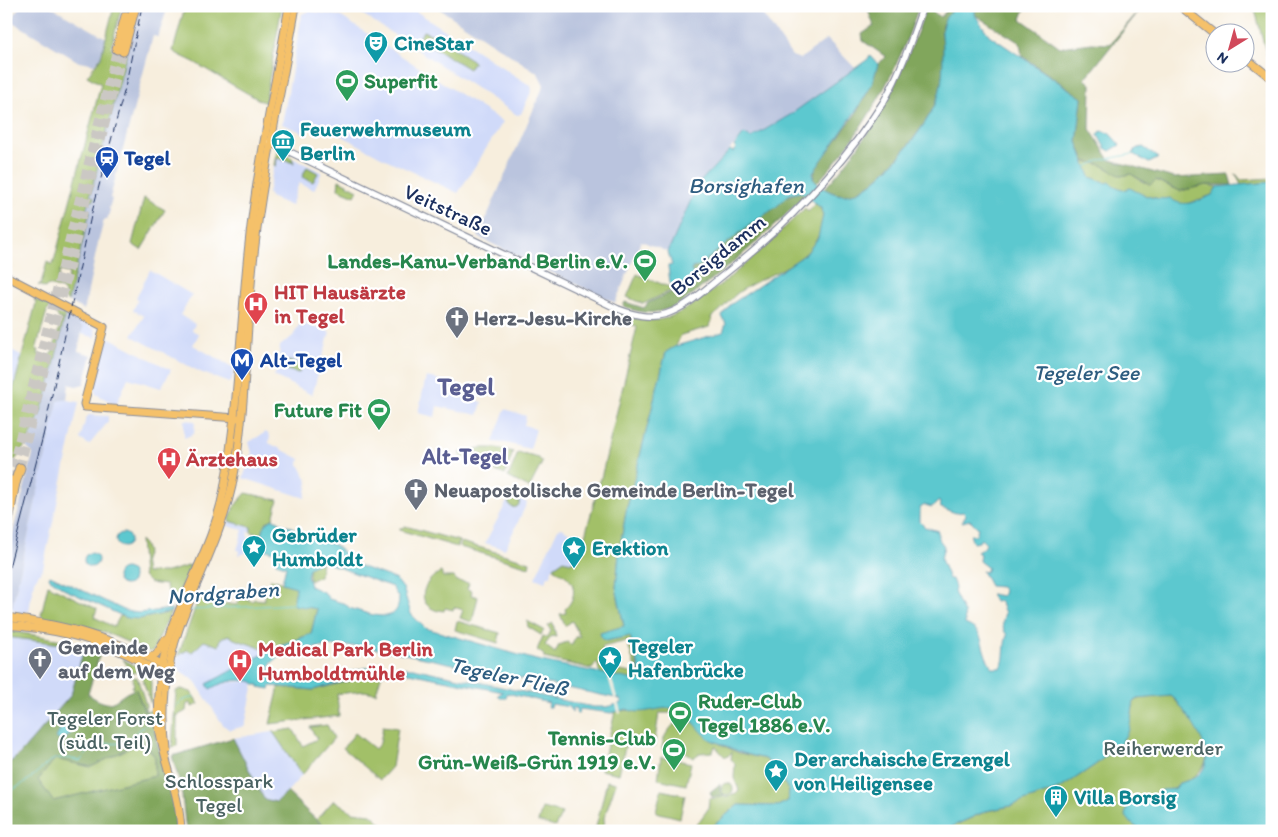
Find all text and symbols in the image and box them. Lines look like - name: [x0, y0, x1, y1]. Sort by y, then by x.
- north arrow: [1206, 22, 1256, 72]
- theatre icon: CineStar: [363, 30, 389, 64]
- place label: CineStar: [394, 30, 474, 55]
- text: N: [1214, 48, 1231, 68]
- sports icon: Superfit: [334, 68, 360, 102]
- place label: Superfit: [364, 68, 438, 94]
- place label: Feuerwehrmuseum Berlin: [300, 116, 471, 165]
- museum icon: Feuerwehrmuseum Berlin: [270, 128, 296, 162]
- station icon: Tegel: [94, 145, 120, 179]
- place label: Tegel: [123, 145, 171, 171]
- water label: Borsighafen: [688, 172, 804, 199]
- street label: Veitstraße: [400, 178, 496, 241]
- street label: Borsigdamm: [665, 208, 771, 301]
- place label: Landes-Kanu-Verband Berlin e.V.: [327, 248, 628, 273]
- sports icon: Landes-Kanu-Verband Berlin e.V.: [632, 248, 658, 282]
- place label: HIT Hausärzte in Tegel: [274, 279, 406, 329]
- hospital icon: HIT Hausärzte in Tegel: [243, 291, 269, 325]
- church icon: Herz-Jesu-Kirche: [444, 305, 470, 339]
- place label: Herz-Jesu-Kirche: [474, 305, 632, 330]
- metro station icon: Alt-Tegel: [229, 347, 255, 381]
- place label: Alt-Tegel: [259, 347, 343, 373]
- water label: Tegeler See: [1033, 359, 1141, 386]
- district label: Tegel: [436, 370, 495, 402]
- place label: Future Fit: [274, 397, 362, 422]
- sports icon: Future Fit: [366, 397, 392, 431]
- district label: Alt-Tegel: [421, 443, 509, 470]
- hospital icon: Ärztehaus: [156, 446, 182, 480]
- place label: Ärztehaus: [185, 446, 278, 471]
- church icon: Neuapostolische Gemeinde Berlin-Tegel: [403, 477, 429, 511]
- place label: Neuapostolische Gemeinde Berlin-Tegel: [434, 477, 795, 503]
- place label: Gebrüder Humboldt: [272, 522, 363, 571]
- place icon: Gebrüder Humboldt: [241, 534, 267, 568]
- place icon: Erektion: [561, 535, 587, 569]
- place label: Erektion: [592, 535, 668, 560]
- water label: Nordgraben: [166, 575, 280, 610]
- place label: Tegeler Hafenbrücke: [627, 633, 744, 682]
- place label: Gemeinde auf dem Weg: [58, 634, 176, 684]
- place label: Medical Park Berlin Humboldtmühle: [258, 636, 434, 685]
- place icon: Tegeler Hafenbrücke: [597, 645, 623, 679]
- church icon: Gemeinde auf dem Weg: [27, 646, 53, 680]
- hospital icon: Medical Park Berlin Humboldtmühle: [227, 648, 253, 682]
- water label: Tegeler Fließ: [447, 651, 572, 702]
- place label: Ruder-Club Tegel 1886 e.V.: [697, 688, 830, 738]
- sports icon: Ruder-Club Tegel 1886 e.V.: [667, 700, 693, 734]
- park label: Tegeler Forst (südl. Teil): [47, 705, 163, 754]
- place label: Tennis-Club Grün-Weiß-Grün 1919 e.V.: [418, 725, 656, 774]
- park label: Reiherwerder: [1103, 735, 1223, 760]
- sports icon: Tennis-Club Grün-Weiß-Grün 1919 e.V.: [661, 737, 687, 771]
- place label: Der archaische Erzengel von Heiligensee: [794, 746, 1011, 796]
- place icon: Der archaische Erzengel von Heiligensee: [763, 758, 789, 792]
- park label: Schlosspark Tegel: [165, 768, 273, 817]
- building icon: Villa Borsig: [1043, 784, 1069, 818]
- place label: Villa Borsig: [1074, 784, 1177, 810]

